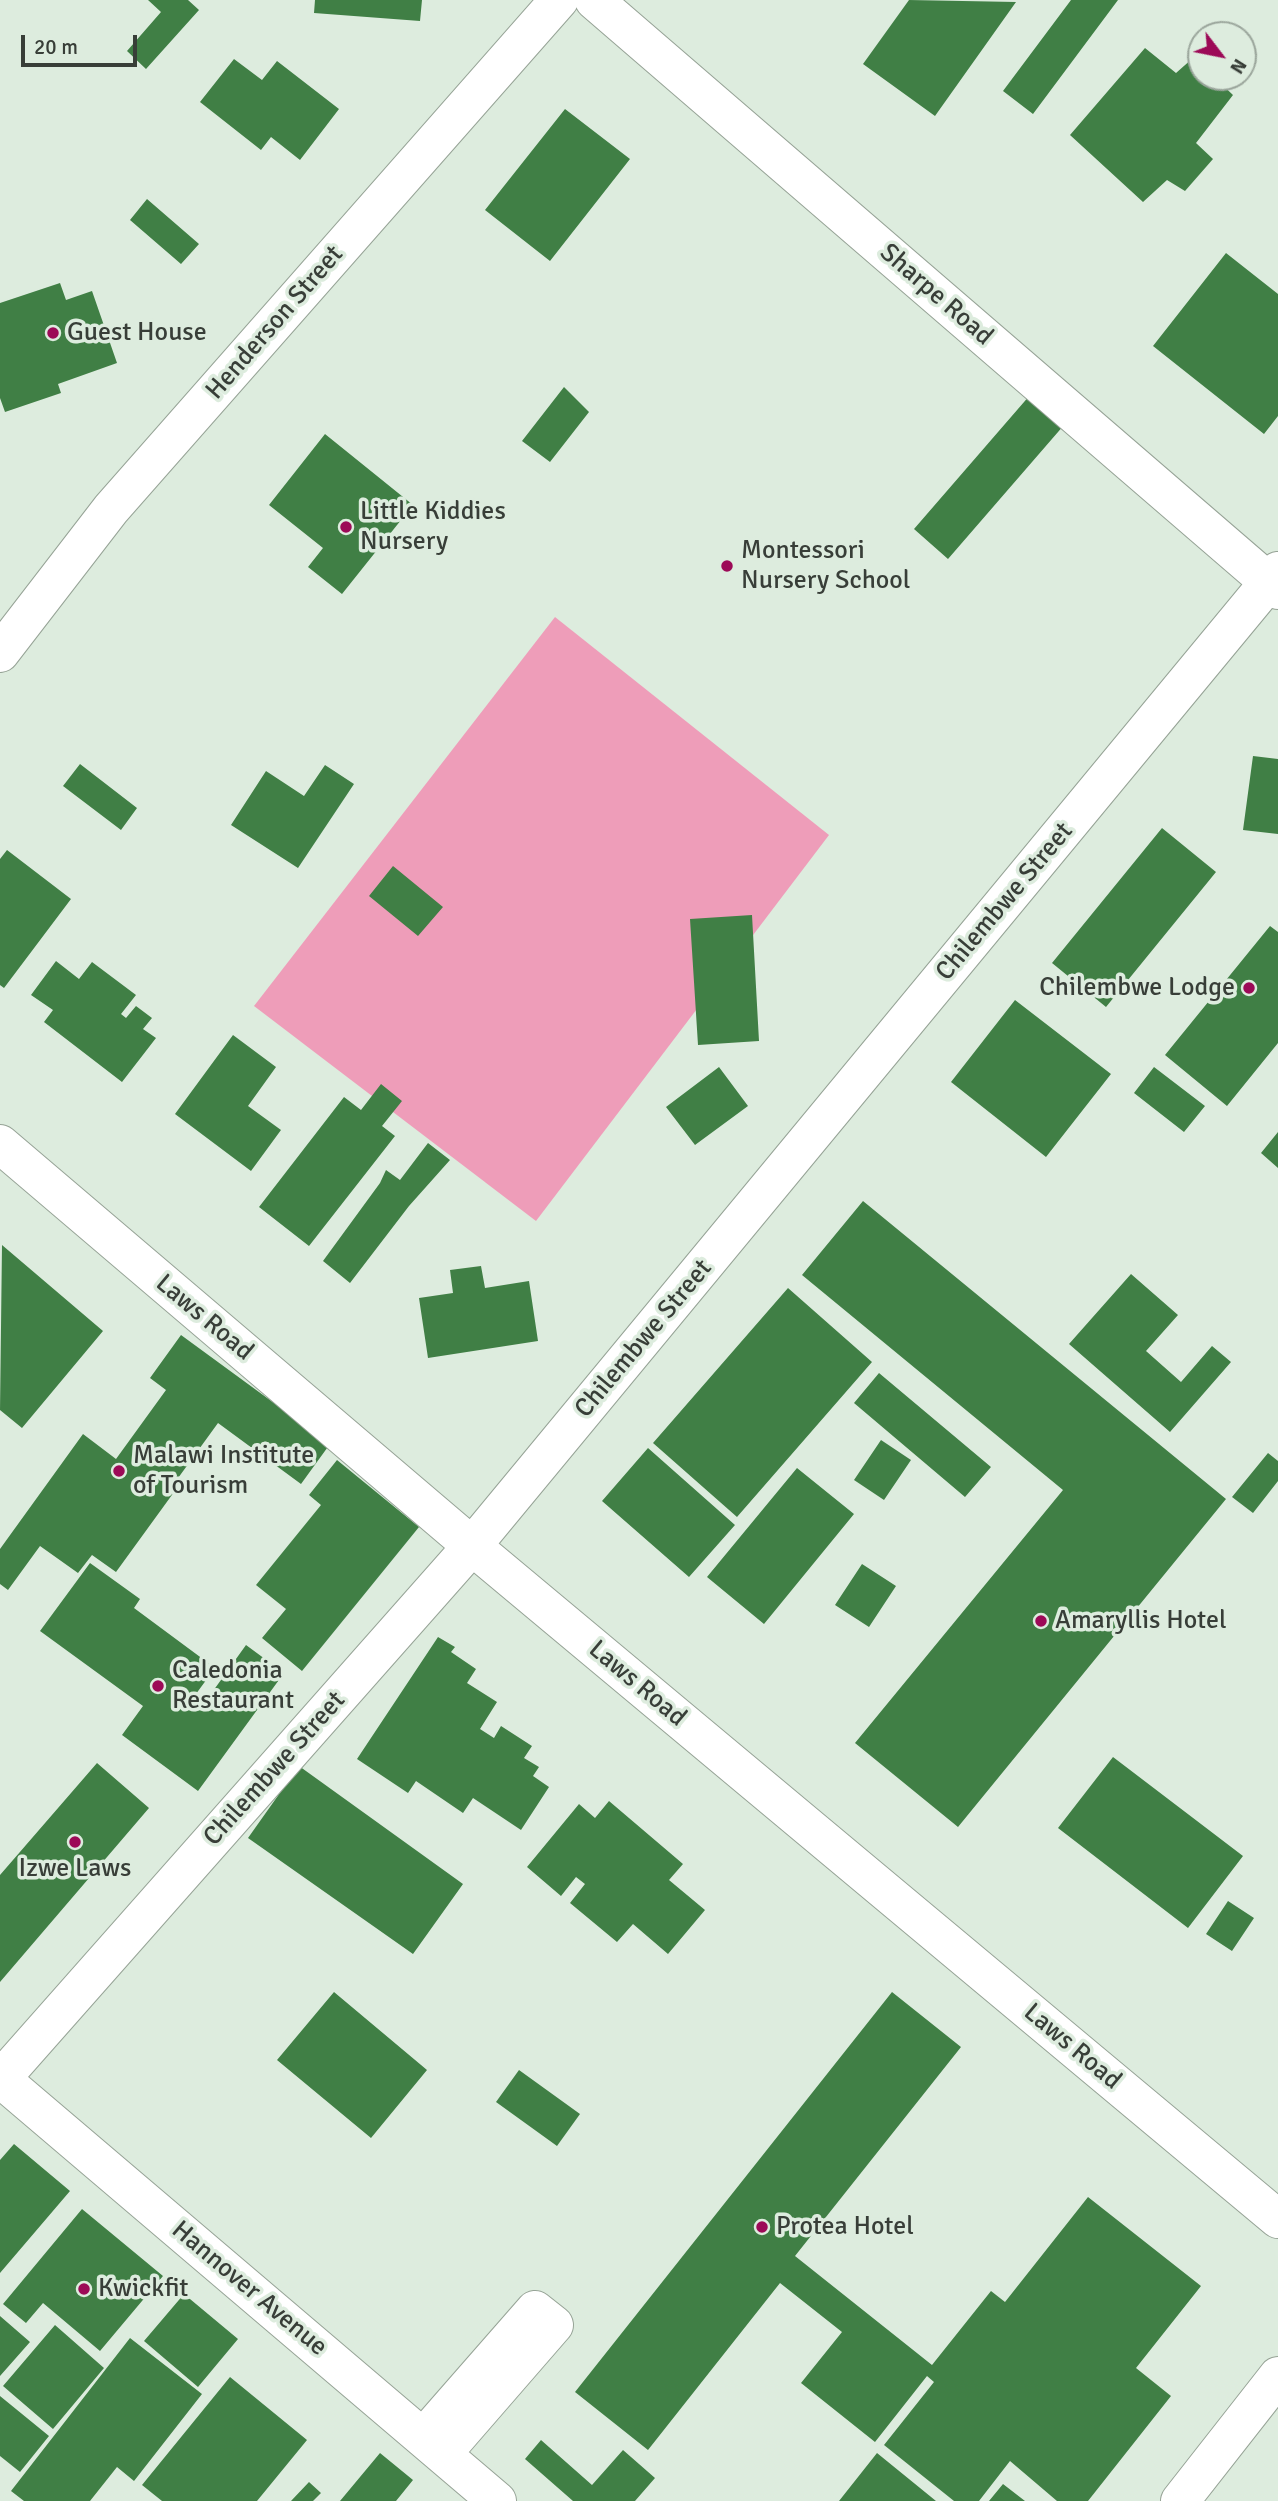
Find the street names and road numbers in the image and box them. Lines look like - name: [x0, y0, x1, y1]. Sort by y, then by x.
- street label: Sharpe Road: [873, 237, 999, 353]
- street label: Henderson Street: [200, 240, 350, 406]
- street label: Chilembwe Street: [930, 817, 1080, 987]
- street label: Chilembwe Street: [569, 1254, 719, 1424]
- street label: Laws Road: [149, 1268, 259, 1368]
- street label: Laws Road: [582, 1634, 692, 1734]
- street label: Chilembwe Street: [198, 1686, 352, 1852]
- street label: Laws Road: [1017, 1997, 1127, 2097]
- street label: Hannover Avenue: [165, 2215, 333, 2363]

